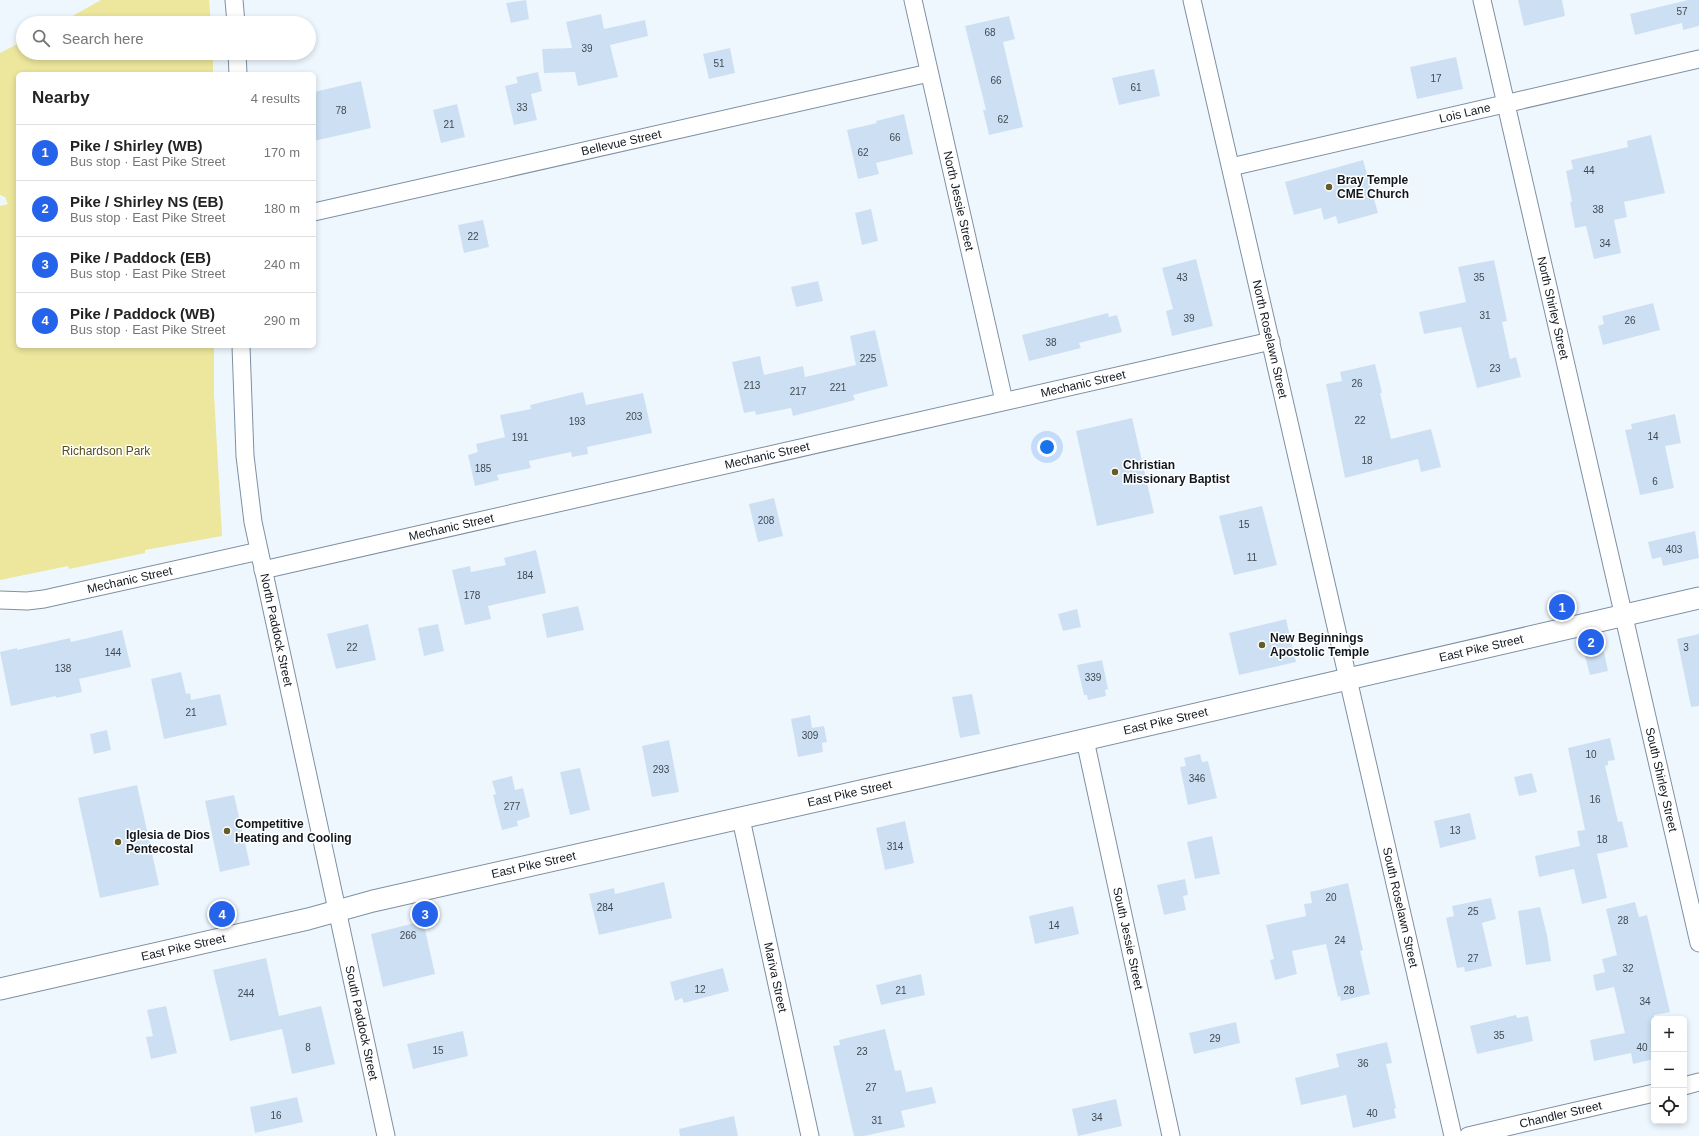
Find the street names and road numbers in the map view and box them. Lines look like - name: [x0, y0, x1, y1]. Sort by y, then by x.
- street label: Lois Lane: [1438, 100, 1492, 126]
- street label: Bellevue Street: [580, 127, 663, 158]
- street label: North Jessie Street: [940, 150, 977, 253]
- street label: North Shirley Street: [1534, 255, 1572, 361]
- street label: North Roselawn Street: [1250, 279, 1290, 400]
- street label: Mechanic Street: [1039, 367, 1128, 400]
- street label: Mechanic Street: [723, 439, 812, 472]
- street label: Mechanic Street: [407, 511, 496, 544]
- street label: Mechanic Street: [86, 563, 174, 596]
- street label: North Paddock Street: [257, 572, 296, 688]
- street label: East Pike Street: [1438, 632, 1525, 665]
- street label: East Pike Street: [1122, 704, 1210, 738]
- street label: South Shirley Street: [1643, 726, 1680, 834]
- street label: East Pike Street: [806, 777, 894, 810]
- street label: South Roselawn Street: [1380, 846, 1421, 969]
- street label: East Pike Street: [490, 848, 578, 881]
- street label: South Jessie Street: [1110, 886, 1146, 991]
- street label: East Pike Street: [140, 931, 228, 964]
- street label: Mariva Street: [761, 941, 790, 1014]
- street label: South Paddock Street: [342, 964, 381, 1082]
- street label: Chandler Street: [1518, 1098, 1604, 1131]

